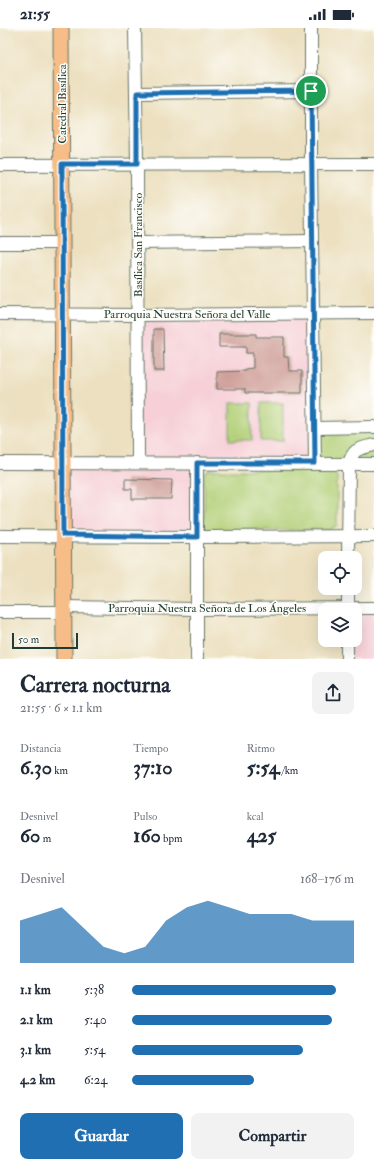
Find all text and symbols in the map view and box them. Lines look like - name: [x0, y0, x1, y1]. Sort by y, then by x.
- text: 21:55: [20, 5, 50, 24]
- street label: Catedral Basílica: [55, 63, 70, 144]
- pin: [294, 74, 328, 108]
- icon: arrive: [300, 80, 322, 102]
- street label: Basílica San Francisco: [131, 193, 146, 297]
- street label: Parroquia Nuestra Señora del Valle: [104, 307, 270, 322]
- map controls: [318, 551, 362, 647]
- button: locate: [318, 551, 362, 595]
- street label: Parroquia Nuestra Señora de Los Ángeles: [108, 601, 306, 616]
- button: layers: [318, 603, 362, 647]
- scale bar: [12, 631, 78, 650]
- text: 50 m: [18, 633, 39, 646]
- text: Carrera nocturna: [20, 671, 170, 699]
- button: share: [312, 672, 354, 714]
- text: 21:55 · 6 × 1.1 km: [20, 700, 102, 716]
- text: Distancia: [20, 742, 61, 755]
- text: Tiempo: [133, 742, 168, 755]
- text: Ritmo: [247, 742, 275, 755]
- text: 6.30: [20, 755, 52, 780]
- text: 37:10: [133, 755, 172, 780]
- text: 5:54: [247, 755, 279, 780]
- text: km: [52, 764, 68, 777]
- text: /km: [279, 764, 298, 777]
- text: Desnivel: [20, 810, 58, 823]
- text: Pulso: [133, 810, 157, 823]
- text: kcal: [247, 810, 264, 823]
- text: 60: [20, 823, 40, 848]
- text: 160: [133, 823, 161, 848]
- text: 425: [247, 823, 276, 848]
- text: m: [40, 832, 51, 845]
- text: bpm: [161, 832, 183, 845]
- text: Desnivel: [20, 871, 65, 887]
- text: 168–176 m: [300, 871, 354, 887]
- text: 1.1 km: [20, 982, 51, 998]
- text: 5:38: [84, 982, 104, 998]
- text: 2.1 km: [20, 1012, 53, 1028]
- text: 5:40: [84, 1012, 107, 1028]
- text: 3.1 km: [20, 1042, 51, 1058]
- text: 5:54: [84, 1042, 105, 1058]
- text: 4.2 km: [20, 1072, 55, 1088]
- text: 6:24: [84, 1072, 107, 1088]
- button: Guardar: [20, 1113, 183, 1159]
- button: Compartir: [191, 1113, 354, 1159]

